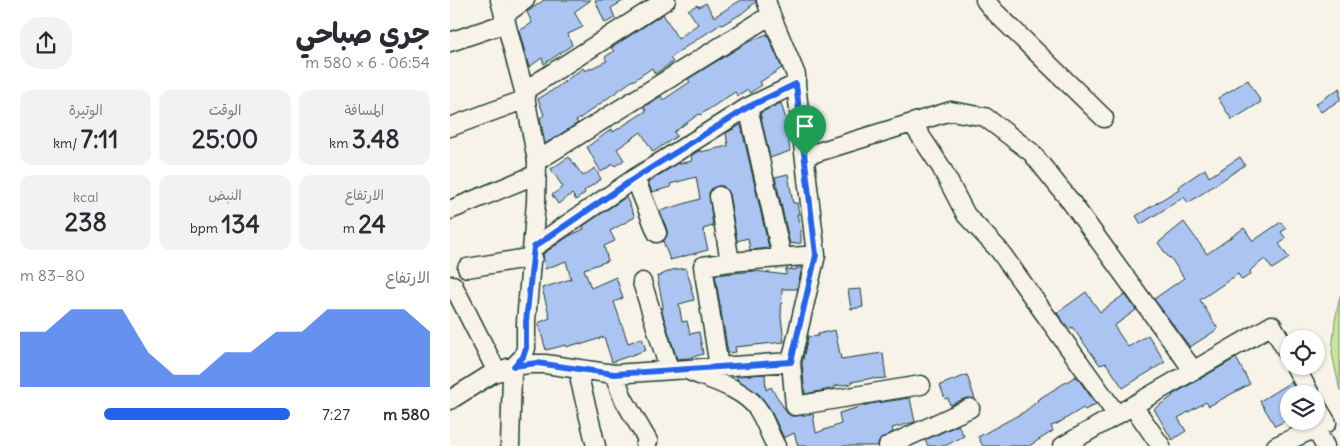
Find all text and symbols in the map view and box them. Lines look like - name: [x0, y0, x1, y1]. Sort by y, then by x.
- text: جري صباحي: [295, 15, 430, 51]
- button: share: [20, 17, 72, 69]
- text: 06:54 · 6 × 580 m: [305, 52, 430, 72]
- text: الوتيرة: [69, 101, 103, 119]
- text: الوقت: [209, 101, 241, 119]
- text: المسافة: [344, 101, 384, 119]
- pin: [784, 105, 826, 156]
- icon: arrive: [791, 112, 819, 140]
- text: 7:11: [81, 123, 118, 155]
- text: 25:00: [192, 123, 258, 155]
- text: 3.48: [352, 123, 400, 155]
- text: /km: [53, 134, 81, 152]
- text: km: [329, 134, 352, 152]
- text: النبض: [208, 186, 242, 204]
- text: الارتفاع: [345, 186, 384, 204]
- text: kcal: [73, 188, 98, 206]
- text: 238: [65, 206, 107, 238]
- text: 134: [221, 208, 260, 240]
- text: 24: [358, 208, 386, 240]
- text: bpm: [190, 219, 221, 237]
- text: m: [343, 219, 358, 237]
- text: 80–83 m: [20, 265, 85, 285]
- text: الارتفاع: [385, 267, 430, 287]
- map controls: [1280, 330, 1325, 430]
- button: locate: [1280, 330, 1325, 375]
- button: layers: [1280, 385, 1325, 430]
- text: 7:27: [322, 404, 350, 424]
- text: 580 m: [383, 404, 430, 424]

